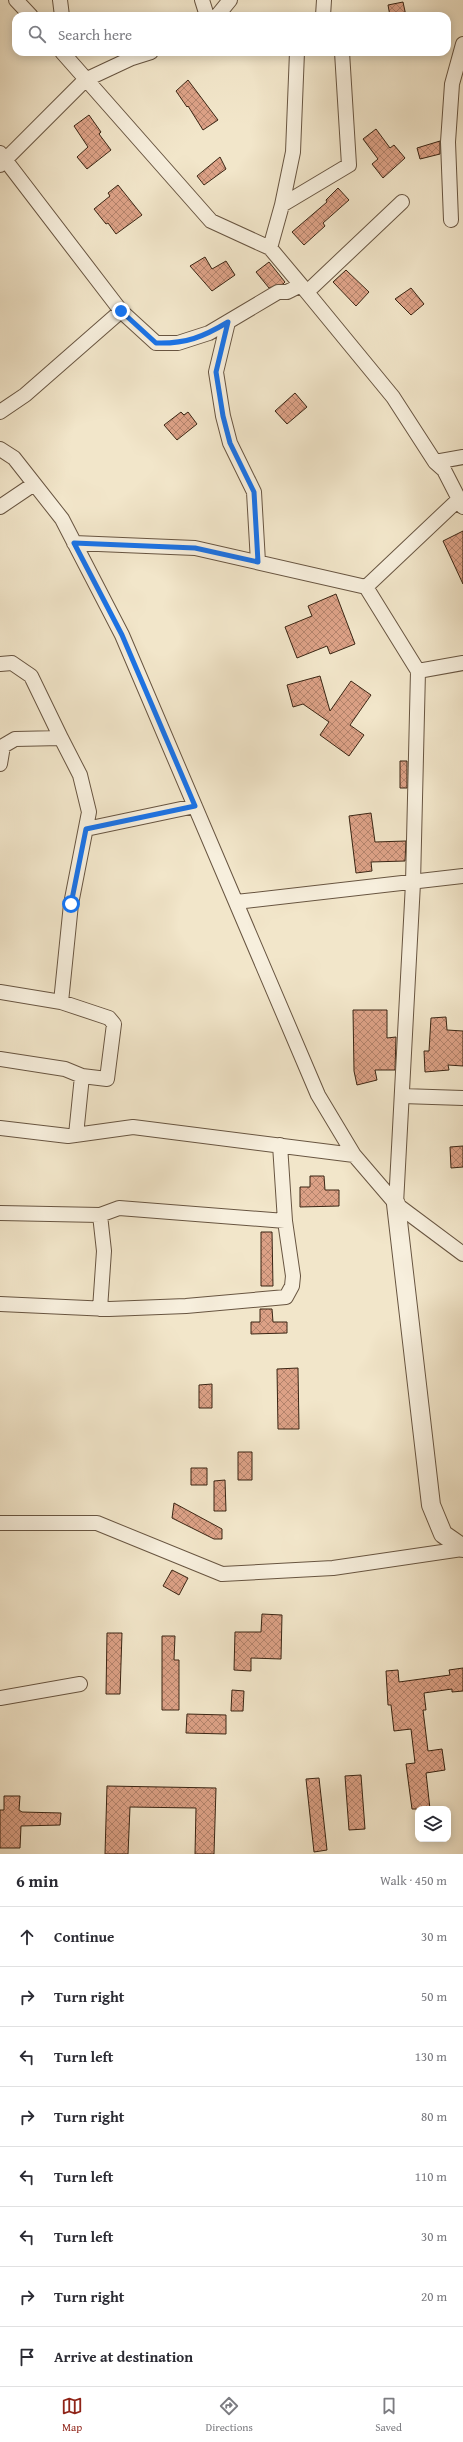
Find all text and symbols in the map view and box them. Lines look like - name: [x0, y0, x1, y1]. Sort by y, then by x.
- search box: [12, 12, 451, 56]
- icon: search: [26, 23, 48, 45]
- text: Search here: [58, 24, 132, 45]
- route end: [112, 302, 130, 320]
- route start: [62, 895, 80, 913]
- map controls: [415, 1806, 451, 1842]
- button: layers: [415, 1806, 451, 1842]
- text: 6 min: [16, 1868, 58, 1893]
- text: Walk · 450 m: [380, 1871, 447, 1890]
- icon: ahead: [16, 1926, 38, 1948]
- text: Continue: [54, 1926, 115, 1947]
- text: 30 m: [421, 1927, 447, 1946]
- icon: right: [16, 1986, 38, 2008]
- text: Turn right: [54, 1986, 125, 2007]
- text: 50 m: [421, 1987, 447, 2006]
- icon: left: [16, 2046, 38, 2068]
- text: Turn left: [54, 2046, 113, 2067]
- text: 130 m: [415, 2047, 447, 2066]
- icon: right: [16, 2106, 38, 2128]
- text: Turn right: [54, 2106, 125, 2127]
- text: 80 m: [421, 2107, 447, 2126]
- icon: left: [16, 2166, 38, 2188]
- text: Turn left: [54, 2166, 113, 2187]
- text: 110 m: [415, 2167, 447, 2186]
- icon: left: [16, 2226, 38, 2248]
- text: Turn left: [54, 2226, 113, 2247]
- text: 30 m: [421, 2227, 447, 2246]
- icon: right: [16, 2286, 38, 2308]
- text: Turn right: [54, 2286, 125, 2307]
- text: 20 m: [421, 2287, 447, 2306]
- icon: arrive: [16, 2346, 38, 2368]
- text: Arrive at destination: [54, 2346, 193, 2367]
- tab: Map: [61, 2395, 83, 2435]
- tab: Directions: [206, 2395, 253, 2435]
- tab: Saved: [375, 2395, 402, 2435]

